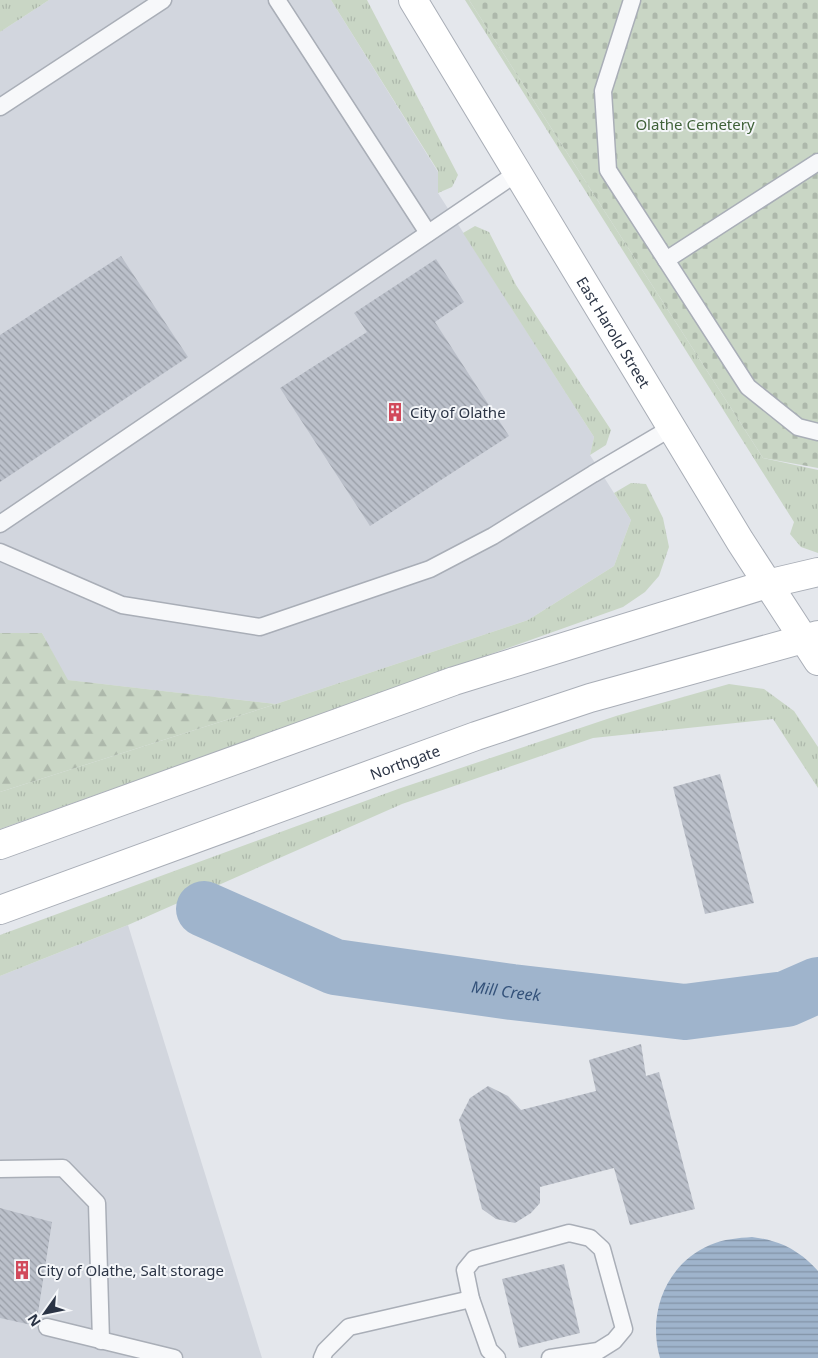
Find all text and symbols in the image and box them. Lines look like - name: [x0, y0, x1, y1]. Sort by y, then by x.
- park label: Olathe Cemetery: [635, 114, 755, 134]
- street label: East Harold Street: [572, 273, 655, 392]
- building icon: City of Olathe: [384, 401, 406, 423]
- place label: City of Olathe: [410, 402, 506, 422]
- street label: Northgate: [367, 740, 442, 784]
- water label: Mill Creek: [470, 975, 543, 1006]
- building icon: City of Olathe, Salt storage: [11, 1259, 33, 1281]
- place label: City of Olathe, Salt storage: [37, 1260, 224, 1280]
- north arrow: [20, 1288, 70, 1338]
- text: N: [23, 1310, 45, 1330]

